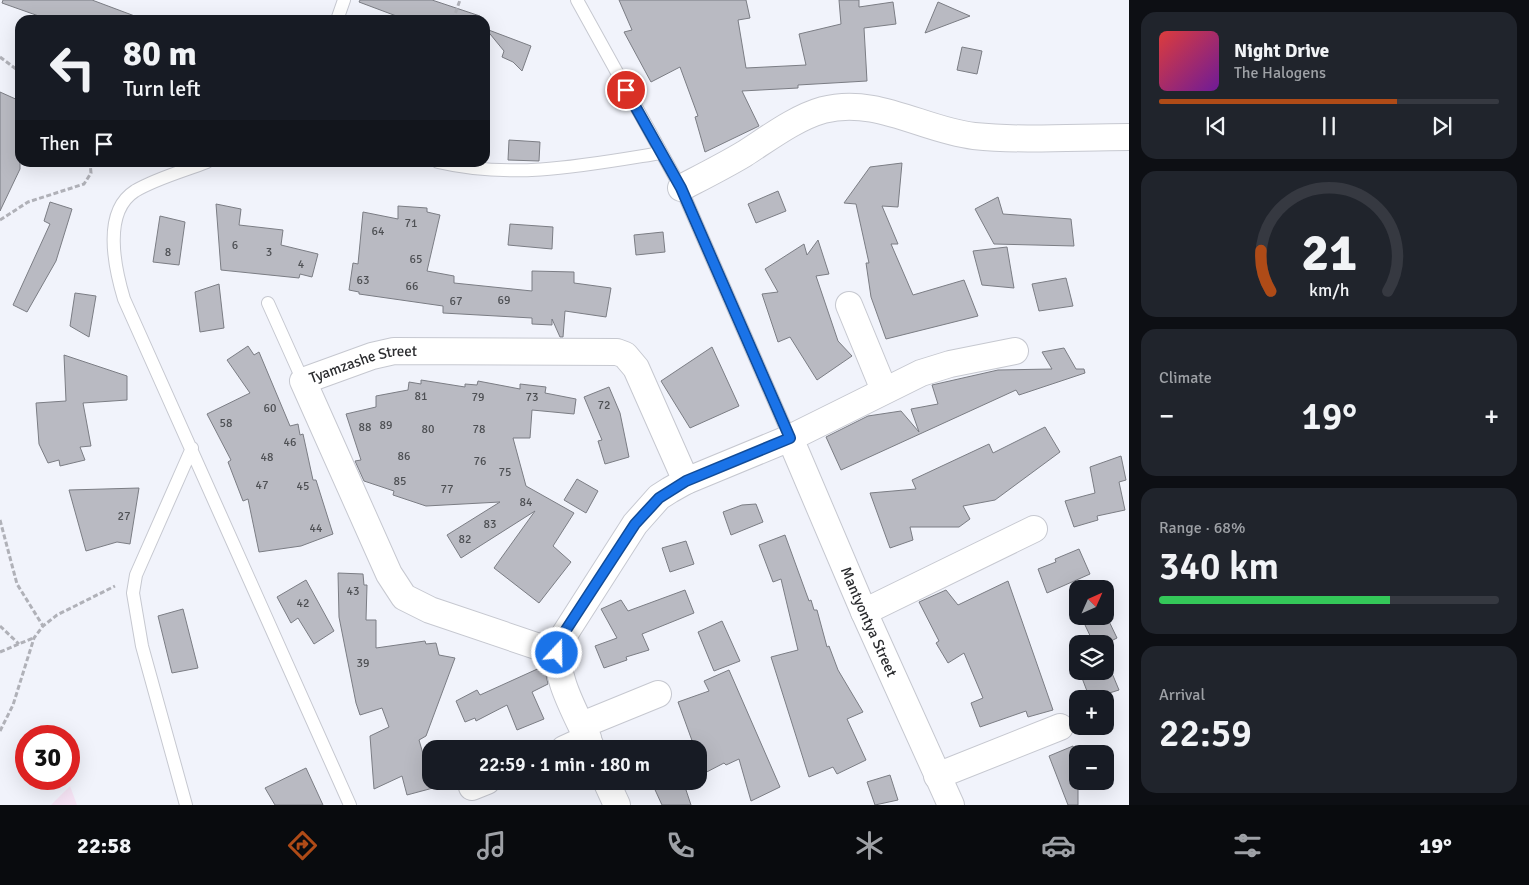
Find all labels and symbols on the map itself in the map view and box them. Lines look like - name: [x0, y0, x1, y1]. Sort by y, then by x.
- pin: [605, 69, 647, 111]
- house number: 71: [405, 216, 417, 231]
- house number: 64: [372, 224, 385, 239]
- house number: 6: [232, 238, 238, 253]
- house number: 8: [165, 245, 171, 260]
- house number: 3: [266, 245, 272, 260]
- house number: 65: [410, 252, 422, 267]
- house number: 4: [298, 257, 305, 272]
- house number: 63: [357, 273, 369, 288]
- house number: 66: [406, 279, 418, 294]
- house number: 69: [498, 293, 510, 308]
- house number: 67: [450, 294, 462, 309]
- street label: Tyamzashe Street: [307, 342, 417, 387]
- house number: 81: [415, 389, 427, 404]
- house number: 79: [472, 390, 484, 405]
- house number: 73: [526, 390, 538, 405]
- house number: 72: [598, 398, 610, 413]
- house number: 60: [264, 401, 276, 416]
- house number: 58: [220, 416, 232, 431]
- house number: 89: [380, 418, 392, 433]
- house number: 88: [359, 420, 371, 435]
- house number: 80: [422, 422, 434, 437]
- house number: 78: [473, 422, 485, 437]
- house number: 46: [284, 435, 296, 450]
- house number: 86: [398, 449, 410, 464]
- house number: 48: [261, 450, 273, 465]
- house number: 76: [474, 454, 486, 469]
- house number: 75: [499, 465, 511, 480]
- house number: 85: [394, 474, 406, 489]
- house number: 47: [256, 478, 268, 493]
- house number: 45: [297, 479, 309, 494]
- house number: 77: [441, 482, 453, 497]
- house number: 84: [520, 495, 533, 510]
- house number: 27: [118, 509, 130, 524]
- house number: 83: [484, 517, 496, 532]
- house number: 44: [310, 521, 323, 536]
- house number: 82: [459, 532, 471, 547]
- street label: Mantyontya Street: [837, 564, 901, 680]
- north arrow: [1069, 580, 1114, 625]
- house number: 43: [347, 584, 359, 599]
- house number: 42: [297, 596, 309, 611]
- position arrow: [530, 626, 582, 678]
- house number: 39: [357, 656, 369, 671]
- speed limit sign: 30: [15, 725, 80, 790]

